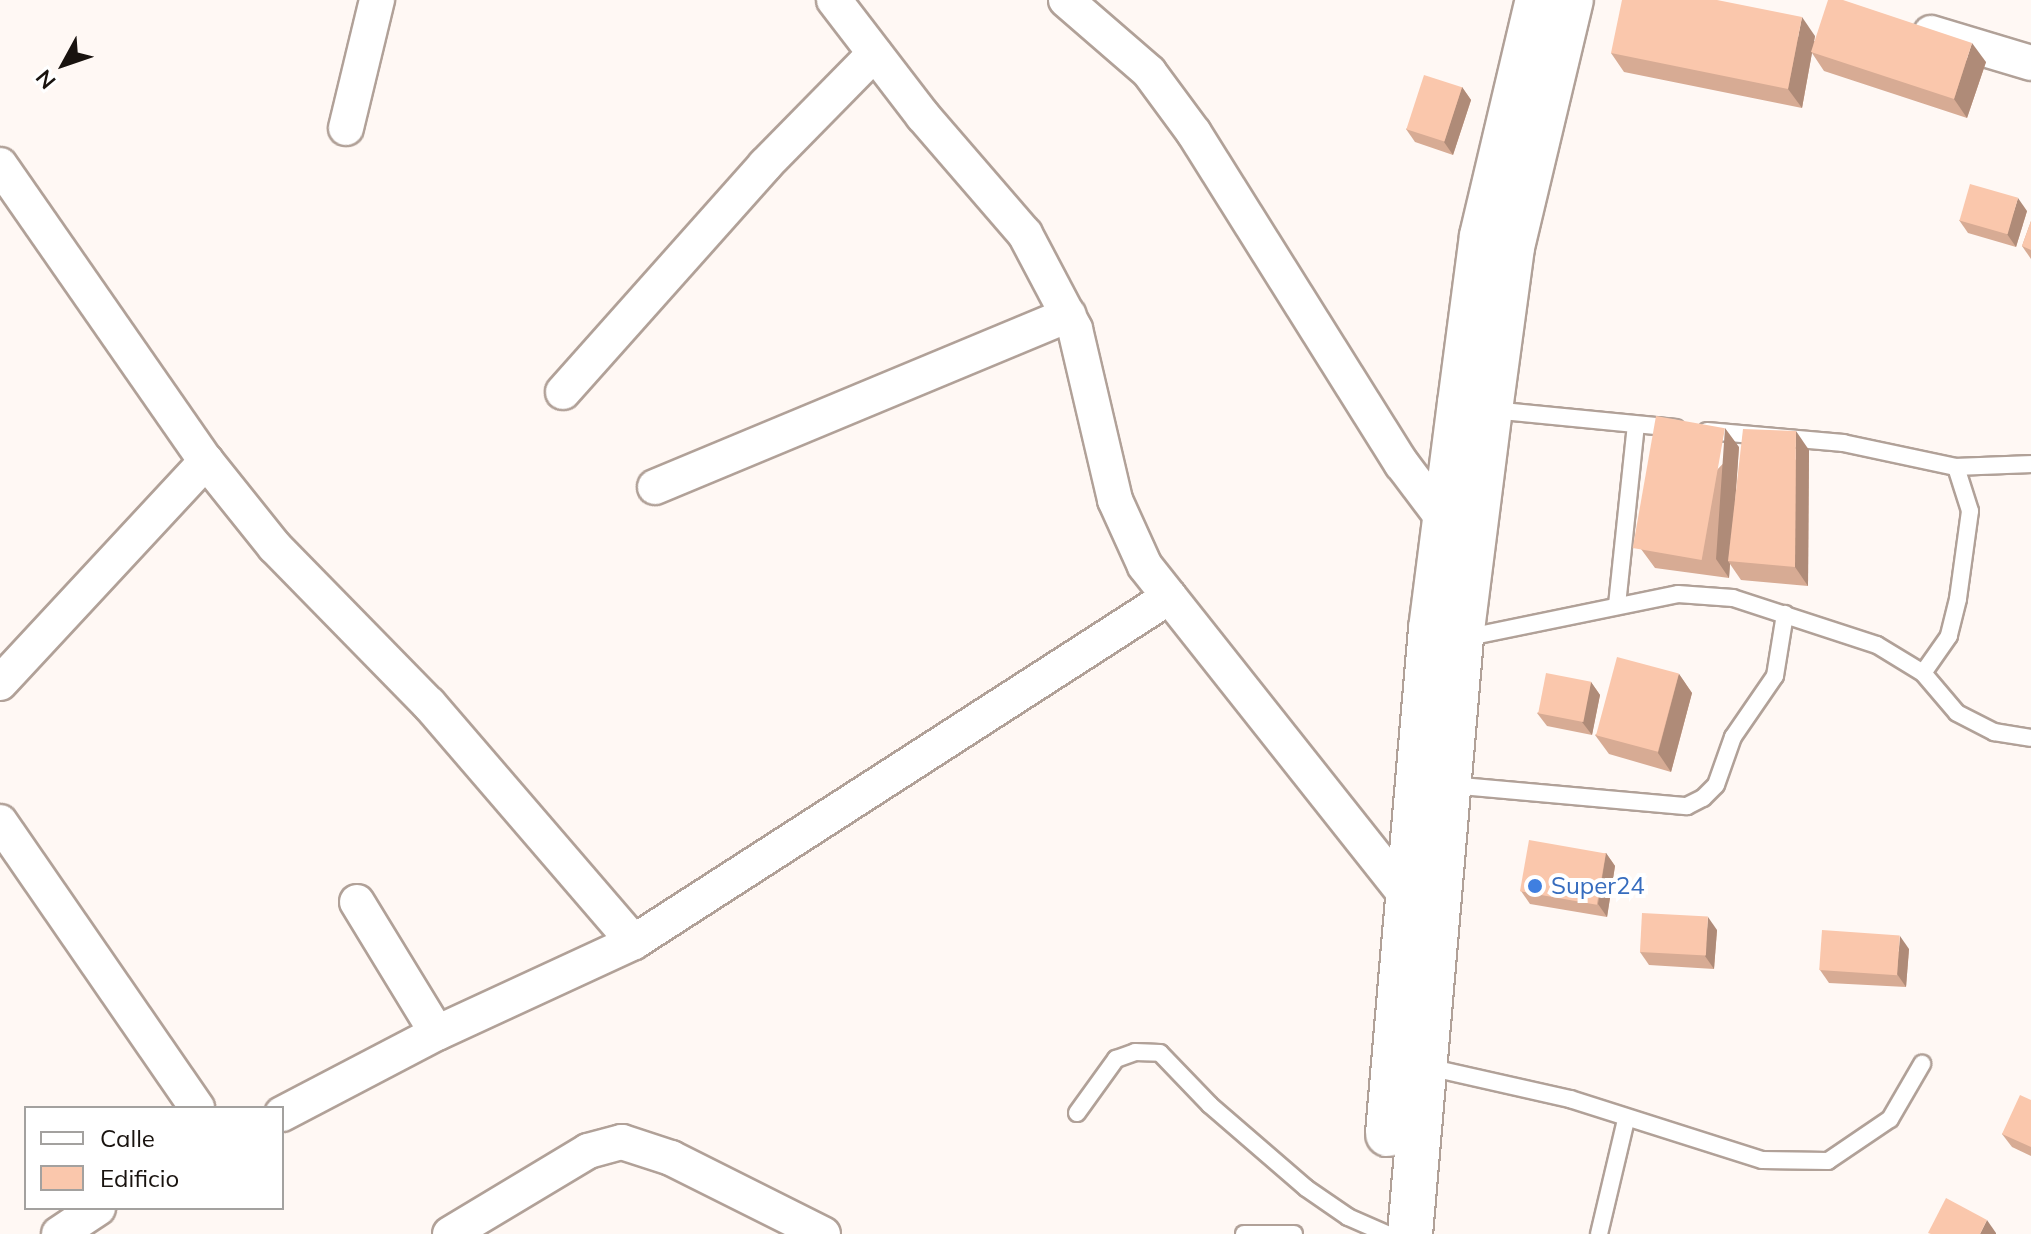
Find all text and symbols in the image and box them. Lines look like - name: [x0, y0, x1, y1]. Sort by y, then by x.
- north arrow: [24, 24, 104, 104]
- text: N: [30, 64, 62, 95]
- place label: Super24: [1551, 872, 1645, 900]
- marker: Super24: [1526, 877, 1544, 895]
- legend: [24, 1106, 284, 1210]
- text: Calle: [100, 1123, 155, 1153]
- text: Edificio: [100, 1163, 179, 1193]

